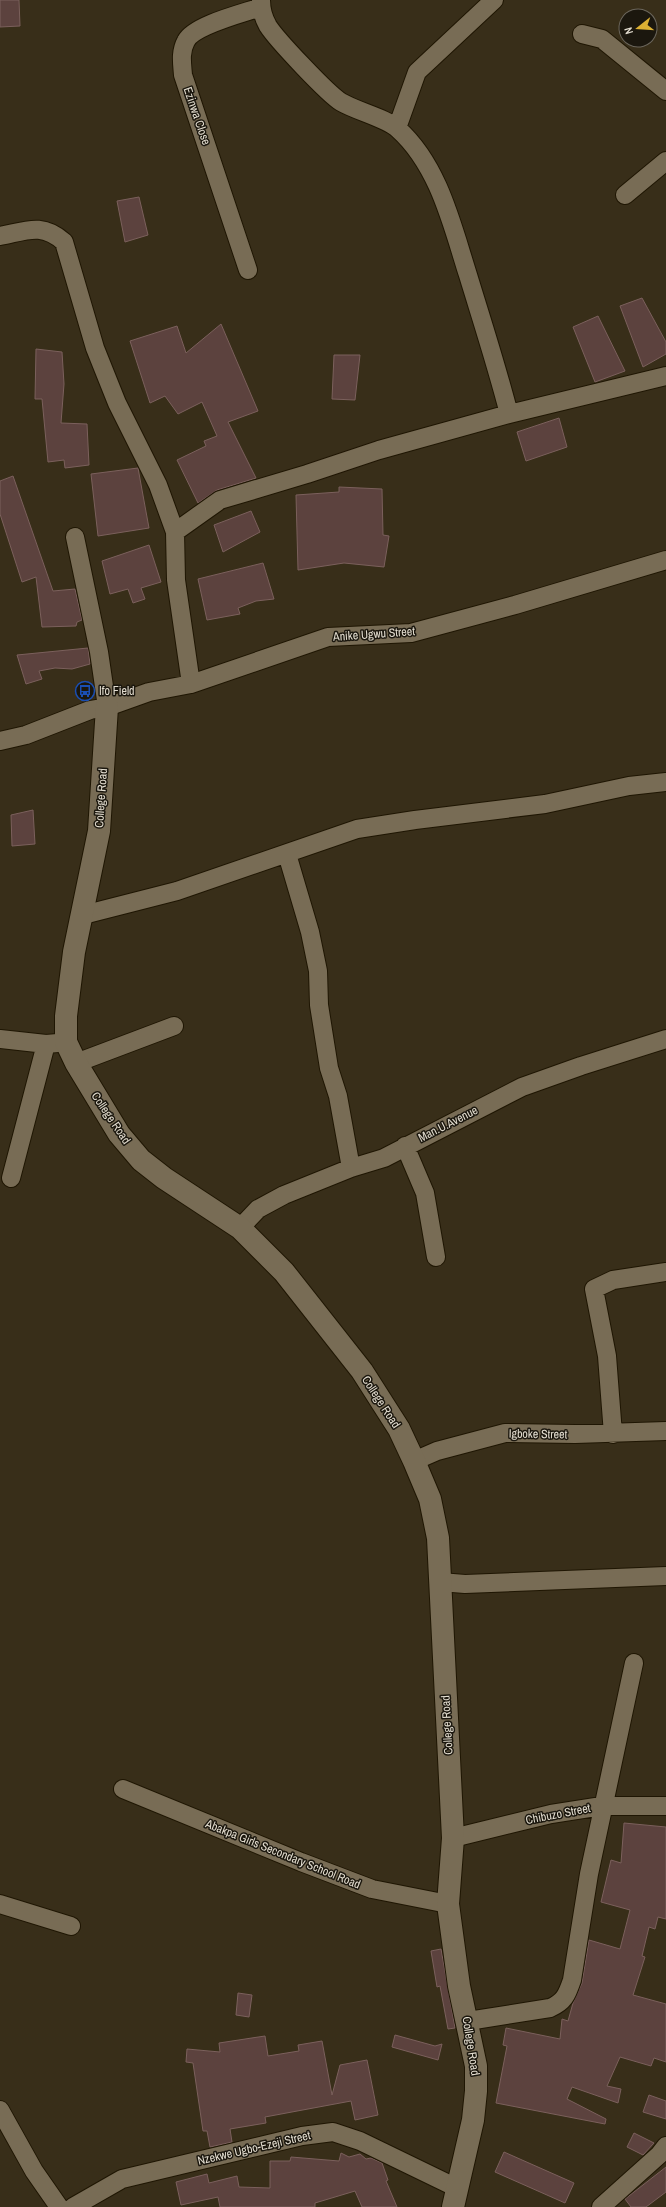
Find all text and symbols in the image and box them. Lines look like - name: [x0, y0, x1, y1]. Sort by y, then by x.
- north arrow: [618, 8, 658, 48]
- text: N: [621, 26, 636, 36]
- street label: Ezinwa Close: [180, 85, 214, 147]
- street label: Anike Ugwu Street: [332, 623, 416, 645]
- bus stop icon: Ifo Field: [74, 680, 96, 702]
- place label: Ifo Field: [99, 683, 135, 699]
- street label: College Road: [91, 768, 111, 828]
- street label: College Road: [88, 1089, 134, 1147]
- street label: Man.U.Avenue: [415, 1102, 481, 1146]
- street label: College Road: [358, 1373, 404, 1431]
- street label: Igboke Street: [509, 1425, 568, 1443]
- street label: College Road: [437, 1695, 457, 1755]
- street label: Chibuzo Street: [524, 1800, 592, 1828]
- street label: Abakpa Girls Secondary School Road: [202, 1815, 363, 1892]
- street label: College Road: [458, 2015, 484, 2077]
- street label: Nzekwe Ugbo-Ezeji Street: [196, 2127, 312, 2169]

